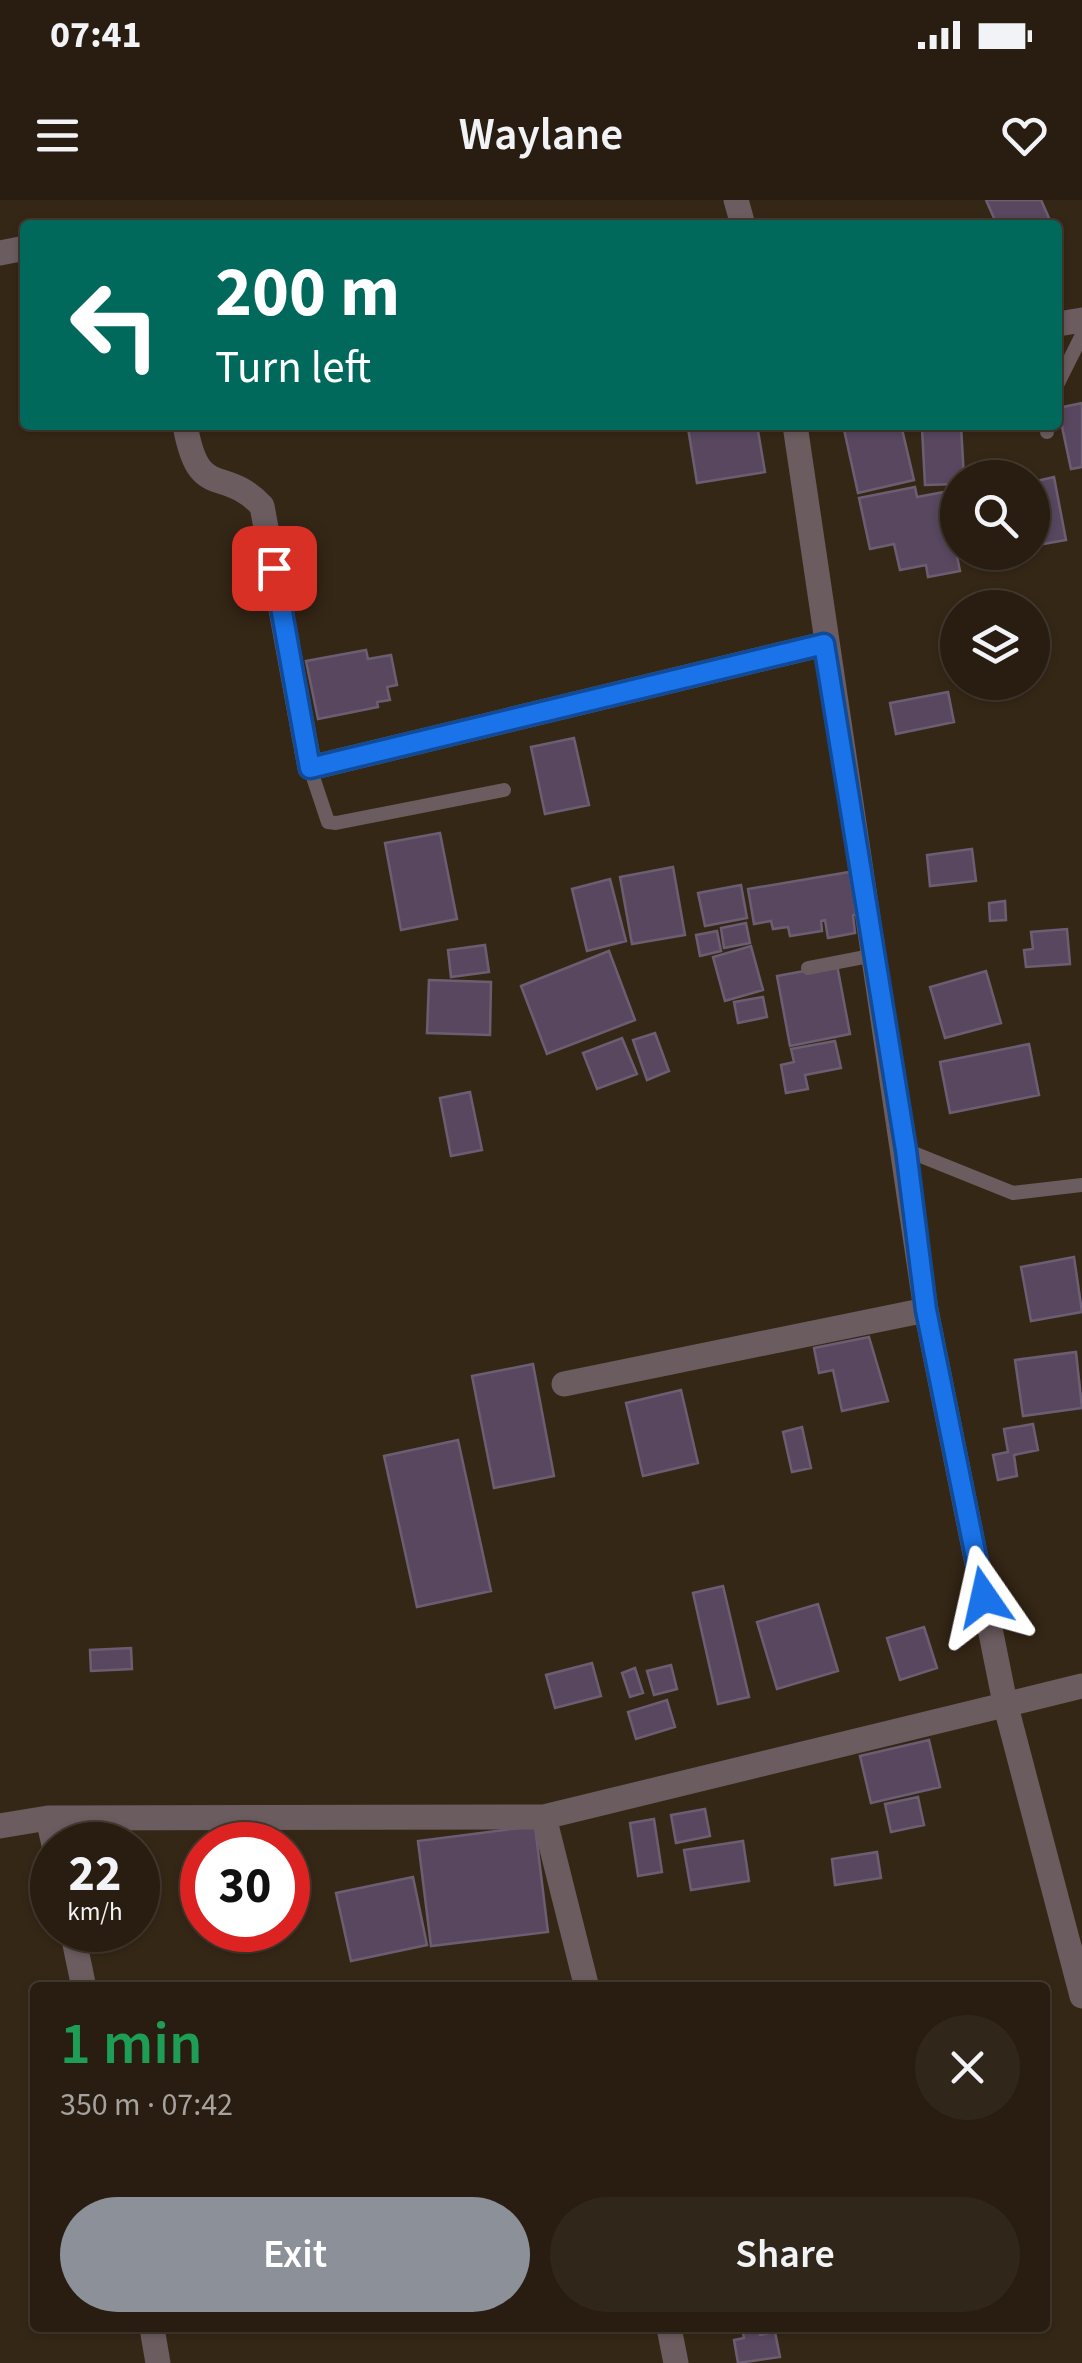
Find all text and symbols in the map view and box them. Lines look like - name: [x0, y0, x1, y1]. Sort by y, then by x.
- text: 07:41: [50, 8, 142, 62]
- text: Waylane: [459, 103, 623, 167]
- icon: menu: [30, 108, 85, 163]
- icon: heart: [997, 108, 1052, 163]
- text: 200 m: [215, 243, 400, 343]
- icon: left: [50, 260, 180, 390]
- text: Turn left: [215, 336, 371, 400]
- map controls: [940, 460, 1050, 700]
- button: search: [940, 460, 1050, 570]
- pin: [232, 526, 317, 611]
- icon: arrive: [247, 541, 302, 596]
- button: layers: [940, 590, 1050, 700]
- position arrow: [932, 1545, 1036, 1649]
- speed limit sign: 30: [180, 1822, 310, 1952]
- text: 22: [69, 1839, 121, 1910]
- text: km/h: [67, 1894, 123, 1930]
- text: 1 min: [60, 2002, 203, 2087]
- button: close: [915, 2015, 1020, 2120]
- text: 350 m · 07:42: [60, 2082, 233, 2128]
- button: Exit: [60, 2197, 530, 2312]
- button: Share: [550, 2197, 1020, 2312]

